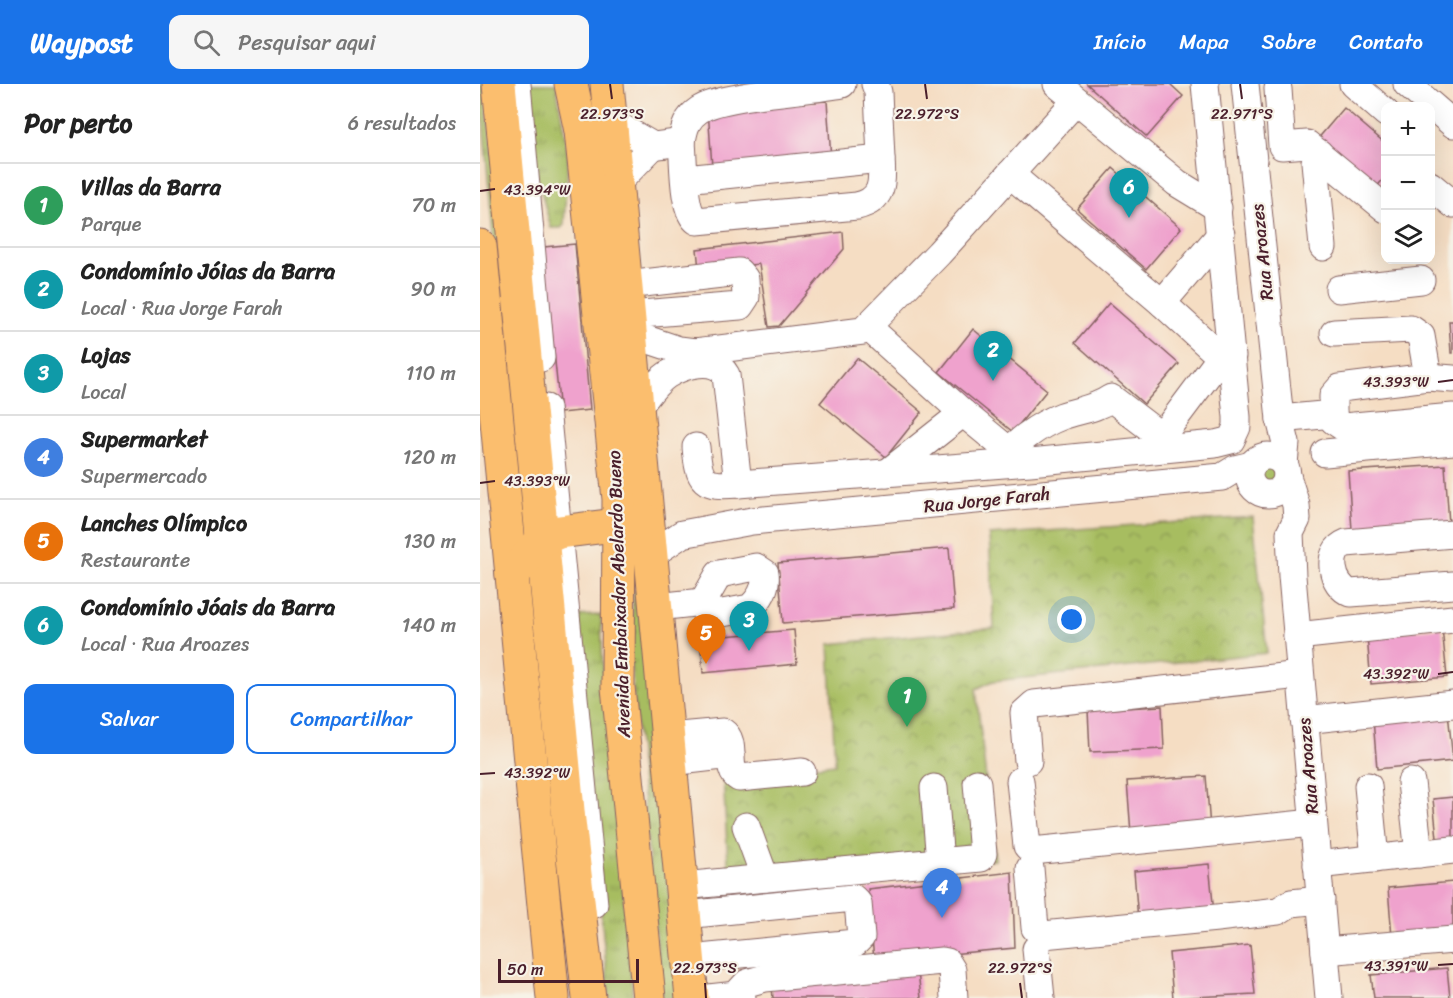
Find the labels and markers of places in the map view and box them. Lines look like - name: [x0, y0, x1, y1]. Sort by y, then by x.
- pin: 6: [1110, 168, 1148, 218]
- pin: 2: [974, 332, 1012, 381]
- pin: 3: [730, 602, 768, 651]
- pin: 5: [686, 614, 726, 664]
- pin: 1: [888, 678, 926, 727]
- pin: 4: [922, 868, 962, 918]

